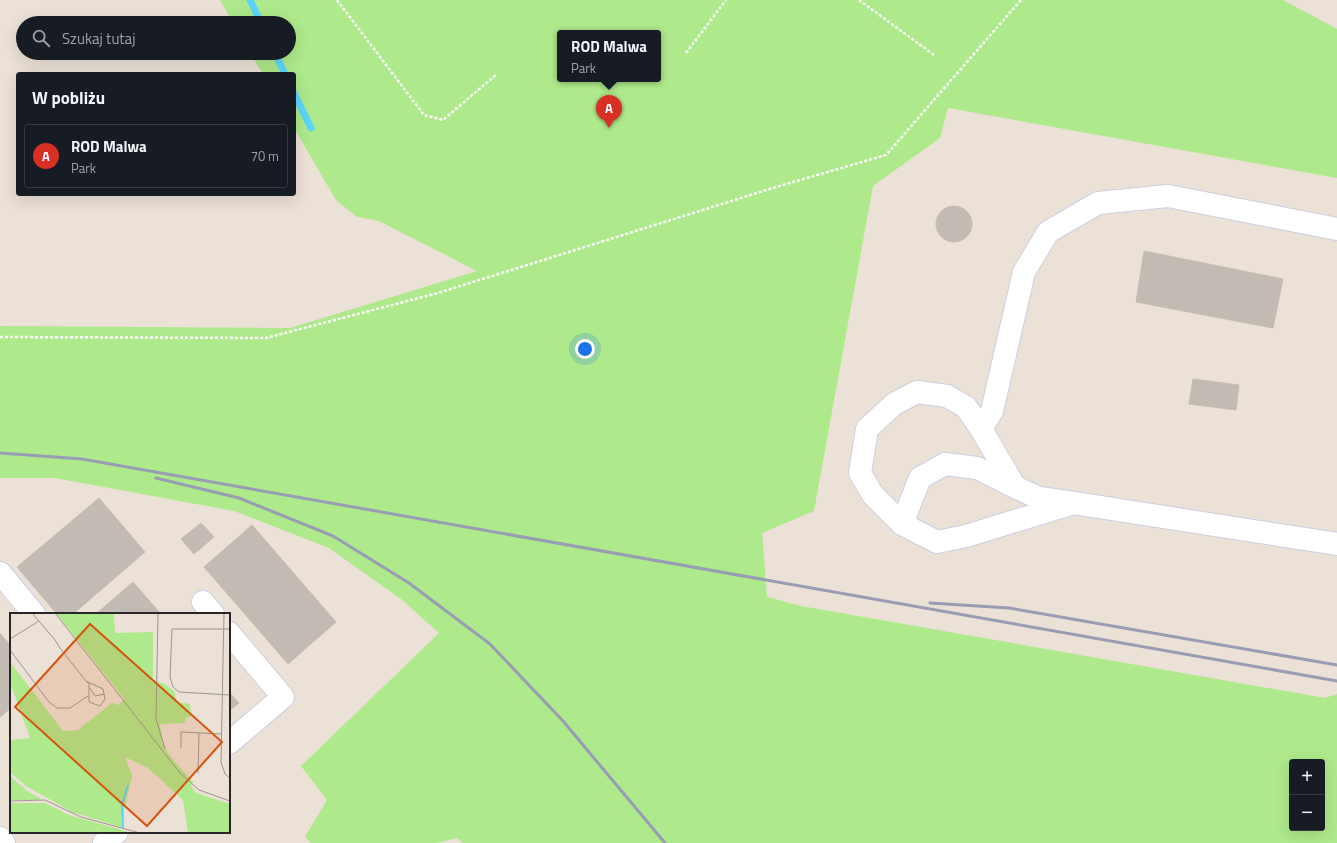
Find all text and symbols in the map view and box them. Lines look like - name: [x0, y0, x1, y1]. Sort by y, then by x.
- search box: [16, 16, 296, 60]
- icon: search: [30, 27, 52, 49]
- text: Szukaj tutaj: [62, 27, 135, 50]
- popup: [557, 30, 661, 82]
- text: ROD Malwa: [571, 35, 647, 58]
- text: Park: [571, 58, 596, 78]
- text: W pobliżu: [32, 85, 105, 111]
- pin: A: [596, 95, 622, 128]
- text: ROD Malwa: [71, 135, 147, 158]
- text: A: [42, 146, 50, 166]
- text: 70 m: [251, 146, 279, 166]
- text: Park: [71, 158, 96, 178]
- your location: [575, 339, 595, 359]
- inset map: [10, 613, 230, 833]
- map controls: [1289, 759, 1325, 831]
- button: +: [1289, 759, 1325, 795]
- button: −: [1289, 795, 1325, 831]

